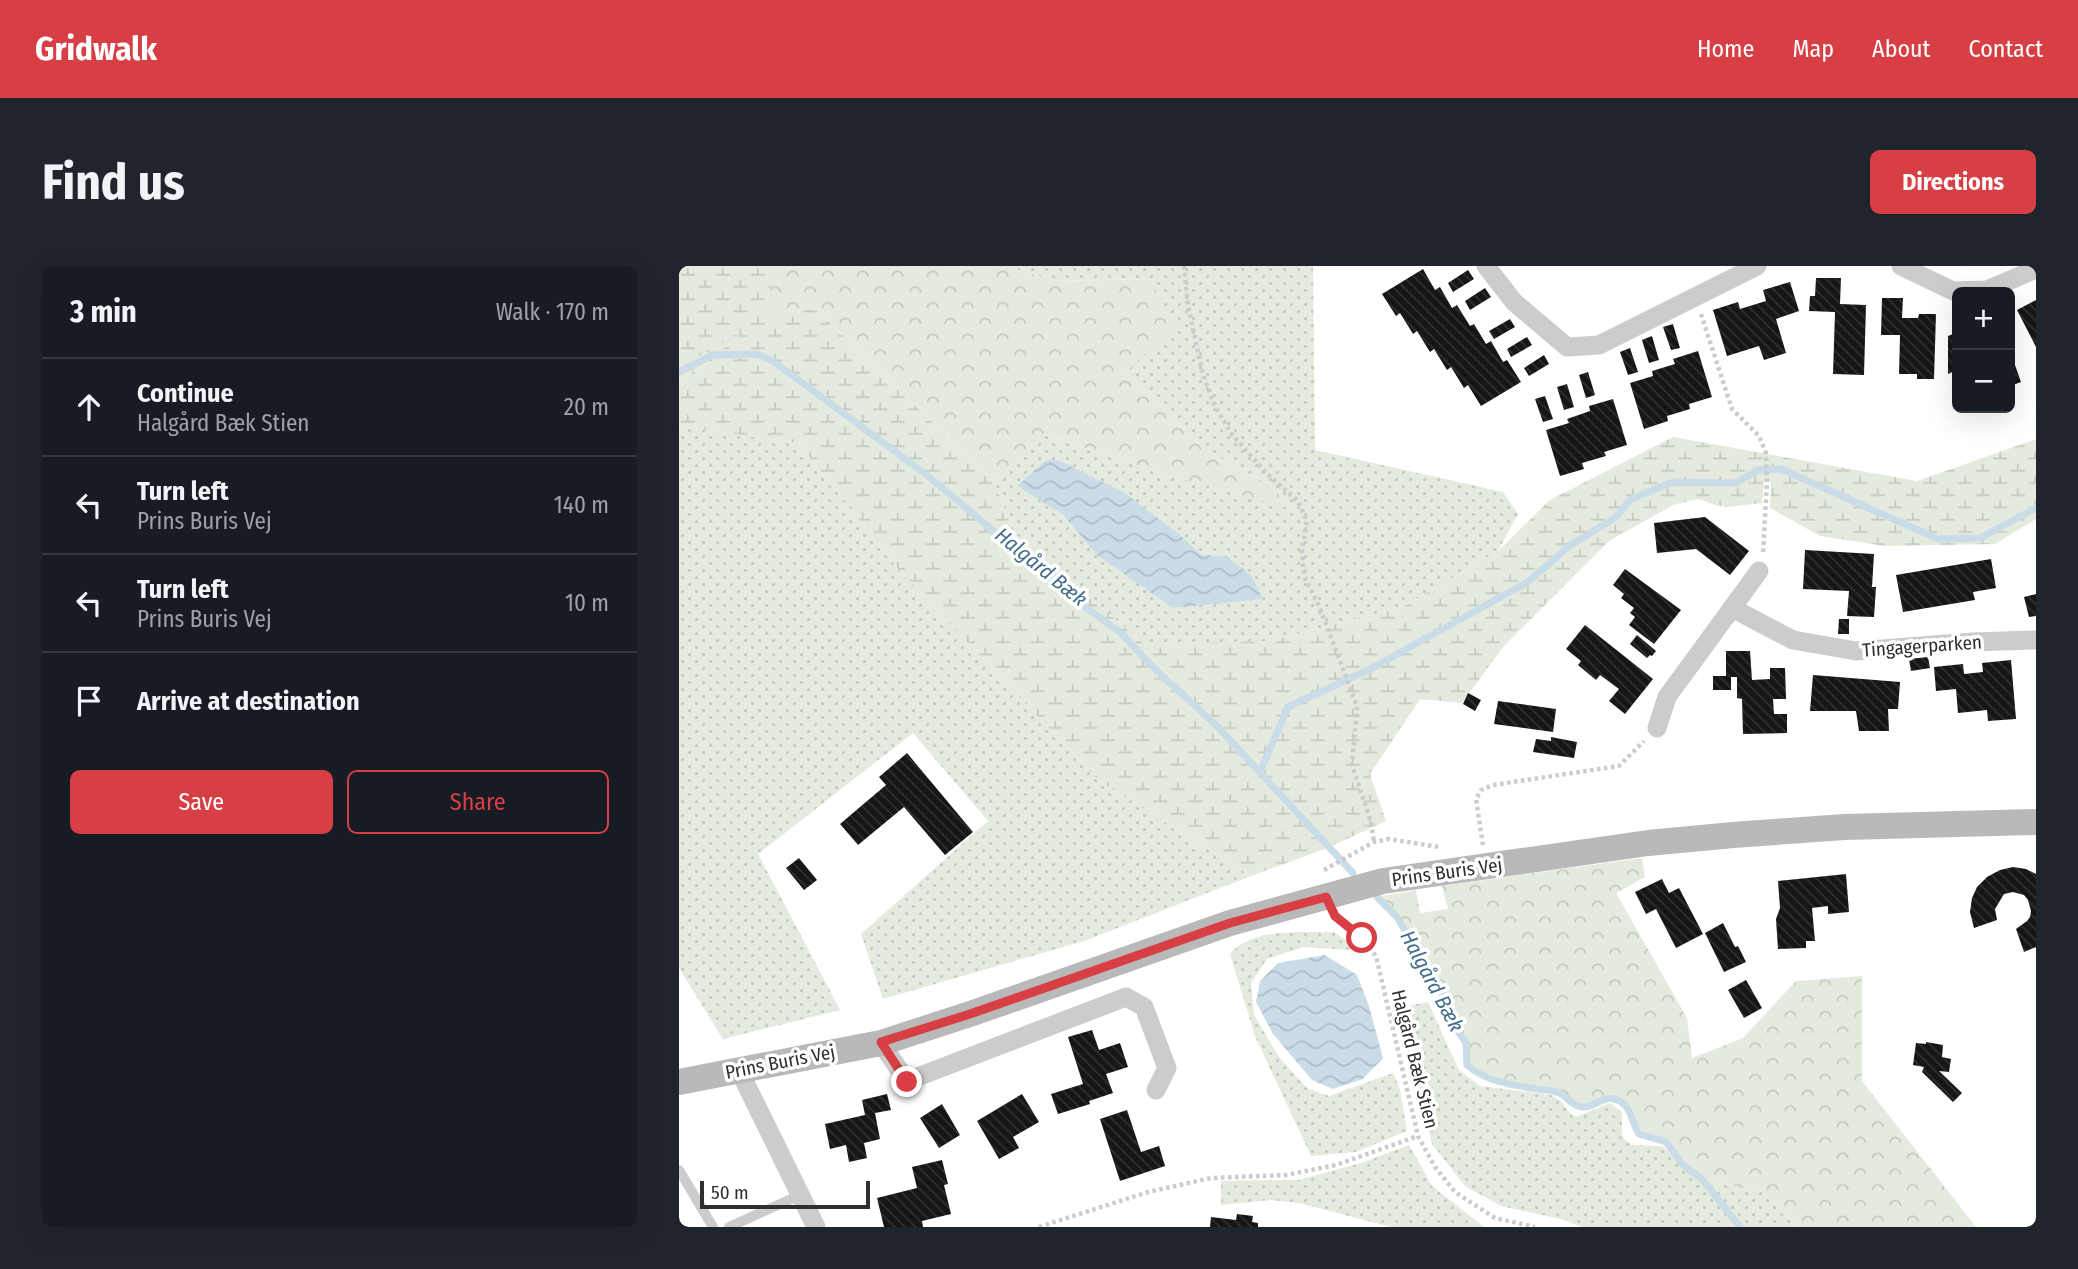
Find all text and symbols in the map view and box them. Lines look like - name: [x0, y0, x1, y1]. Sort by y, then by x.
- text: Gridwalk: [35, 29, 157, 69]
- text: Home: [1697, 35, 1754, 63]
- text: Map: [1792, 35, 1834, 63]
- text: About: [1872, 35, 1930, 63]
- text: Contact: [1968, 35, 2043, 63]
- button: Directions: [1870, 150, 2036, 214]
- text: Find us: [42, 153, 185, 212]
- map controls: [1952, 287, 2015, 413]
- button: +: [1952, 287, 2015, 350]
- text: 3 min: [70, 294, 137, 330]
- text: Walk · 170 m: [496, 298, 609, 326]
- button: −: [1952, 350, 2015, 413]
- text: Continue: [137, 378, 234, 409]
- icon: ahead: [70, 388, 108, 426]
- text: 20 m: [564, 393, 609, 421]
- text: Halgård Bæk Stien: [137, 409, 309, 437]
- text: Turn left: [137, 476, 229, 507]
- icon: left: [70, 486, 108, 524]
- text: 140 m: [554, 491, 609, 519]
- text: Prins Buris Vej: [137, 507, 272, 535]
- water label: Halgård Bæk: [990, 522, 1092, 612]
- text: Turn left: [137, 574, 229, 605]
- icon: left: [70, 584, 108, 622]
- text: 10 m: [565, 589, 609, 617]
- text: Prins Buris Vej: [137, 605, 272, 633]
- street label: Tingagerparken: [1861, 630, 1983, 662]
- icon: arrive: [70, 682, 108, 720]
- text: Arrive at destination: [137, 686, 360, 717]
- button: Save: [70, 770, 333, 834]
- button: Share: [347, 770, 609, 834]
- street label: Prins Buris Vej: [1390, 853, 1504, 891]
- route start: [1346, 922, 1377, 953]
- water label: Halgård Bæk: [1394, 926, 1470, 1036]
- street label: Halgård Bæk Stien: [1387, 987, 1443, 1131]
- street label: Prins Buris Vej: [723, 1040, 837, 1084]
- route end: [891, 1066, 922, 1097]
- scale bar: [700, 1178, 870, 1210]
- text: 50 m: [711, 1181, 749, 1204]

